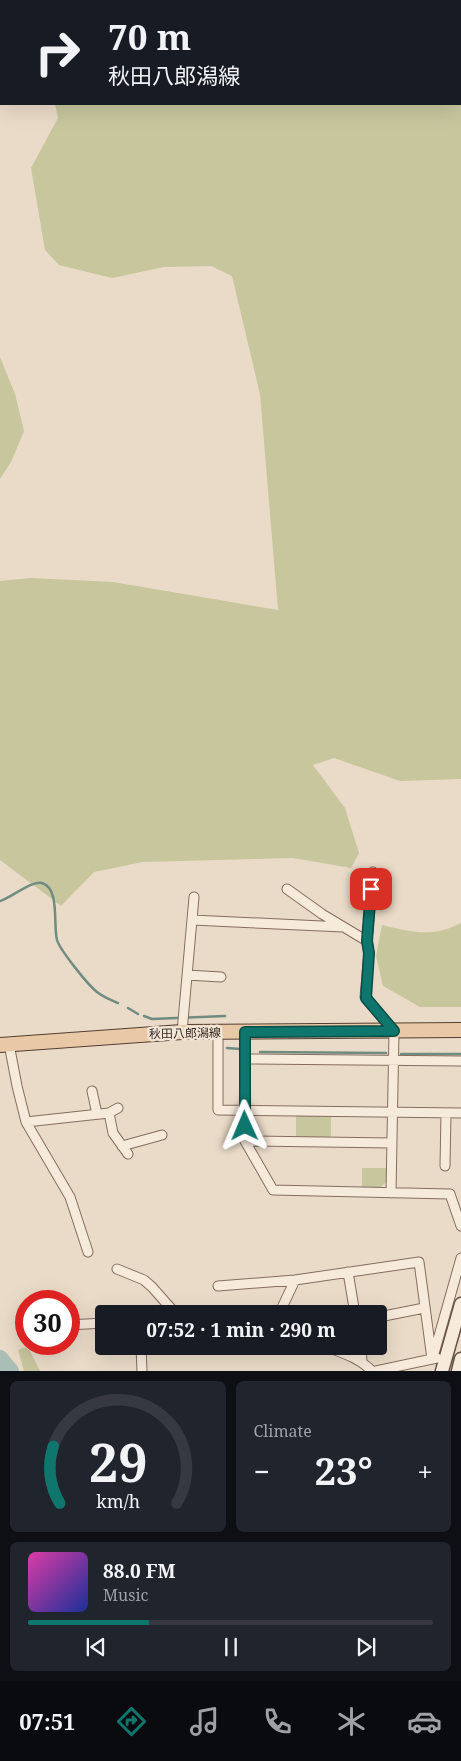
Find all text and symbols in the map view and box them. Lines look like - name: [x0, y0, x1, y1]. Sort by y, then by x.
- text: 70 m: [108, 13, 191, 60]
- icon: right: [25, 20, 90, 85]
- text: 秋田八郎潟線: [108, 60, 240, 90]
- pin: [350, 868, 392, 910]
- icon: arrive: [357, 875, 385, 903]
- street label: 秋田八郎潟線: [149, 1024, 221, 1042]
- position arrow: [218, 1099, 270, 1151]
- speed limit sign: 30: [15, 1290, 80, 1355]
- text: 07:52 · 1 min · 290 m: [146, 1317, 336, 1343]
- text: Climate: [254, 1420, 312, 1442]
- text: 29: [88, 1426, 147, 1497]
- text: 23°: [314, 1444, 373, 1496]
- text: −: [254, 1452, 270, 1490]
- text: +: [417, 1452, 433, 1490]
- text: km/h: [96, 1489, 140, 1513]
- text: 88.0 FM: [103, 1558, 176, 1584]
- text: Music: [103, 1584, 148, 1606]
- icon: previous: [82, 1633, 110, 1661]
- icon: pause: [217, 1633, 245, 1661]
- icon: next: [352, 1633, 380, 1661]
- icon: directions: [114, 1704, 149, 1739]
- icon: music: [187, 1704, 222, 1739]
- icon: phone: [260, 1704, 295, 1739]
- icon: climate: [334, 1704, 369, 1739]
- icon: car: [407, 1704, 442, 1739]
- text: 07:51: [19, 1706, 76, 1736]

